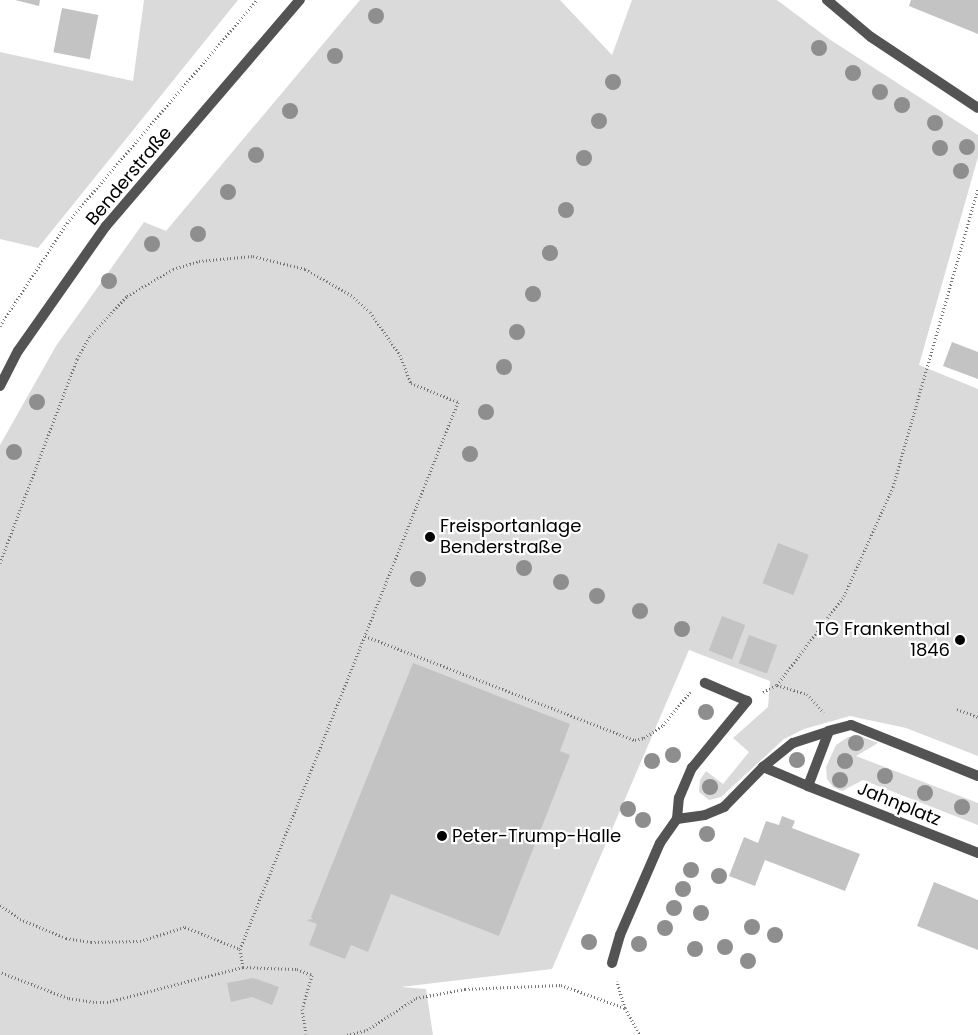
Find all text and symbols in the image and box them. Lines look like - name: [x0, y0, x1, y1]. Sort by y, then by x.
- street label: Benderstraße: [82, 122, 176, 230]
- place label: Freisportanlage Benderstraße: [440, 516, 581, 558]
- marker: Freisportanlage Benderstraße: [424, 531, 436, 543]
- place label: TG Frankenthal 1846: [815, 619, 950, 662]
- marker: TG Frankenthal 1846: [954, 634, 966, 646]
- street label: Jahnplatz: [854, 777, 944, 831]
- place label: Peter-Trump-Halle: [452, 825, 621, 847]
- marker: Peter-Trump-Halle: [436, 830, 448, 842]

